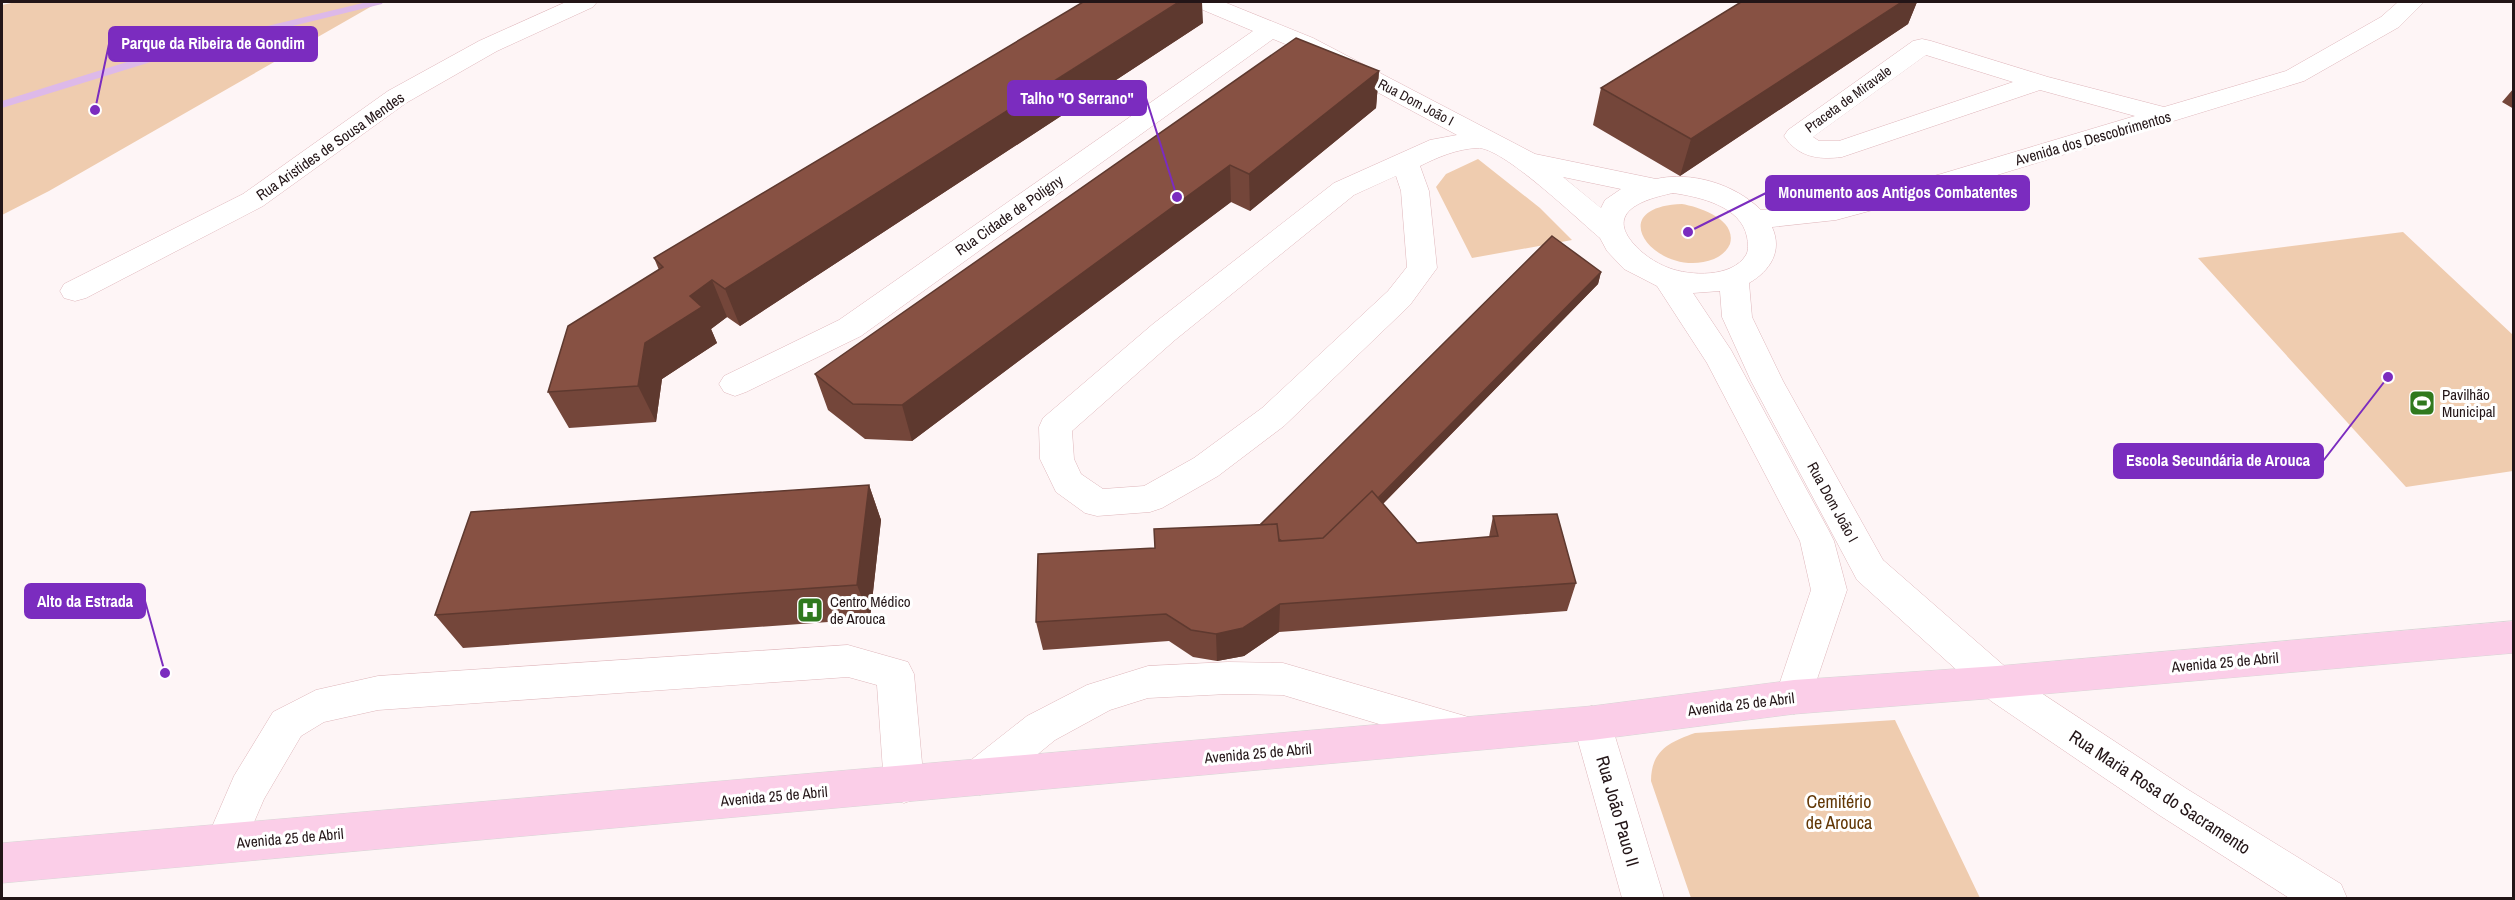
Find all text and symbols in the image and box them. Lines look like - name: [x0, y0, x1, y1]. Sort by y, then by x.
- callout: Parque da Ribeira de Gondim: [109, 27, 317, 61]
- text: Parque da Ribeira de Gondim: [121, 32, 305, 54]
- street label: Praceta de Miravale: [1801, 62, 1895, 136]
- street label: Rua Dom João I: [1375, 75, 1457, 129]
- callout: Talho "O Serrano": [1008, 81, 1146, 115]
- street label: Rua Aristides de Sousa Mendes: [252, 87, 408, 205]
- text: Talho "O Serrano": [1020, 87, 1134, 109]
- street label: Avenida dos Descobrimentos: [2012, 106, 2173, 171]
- street label: Rua Cidade de Poligny: [951, 169, 1068, 260]
- callout: Monumento aos Antigos Combatentes: [1766, 176, 2029, 210]
- text: Monumento aos Antigos Combatentes: [1778, 181, 2018, 203]
- place label: Pavilhão Municipal: [2442, 384, 2495, 422]
- sports icon: Pavilhão Municipal: [2407, 388, 2437, 418]
- callout: Escola Secundária de Arouca: [2114, 444, 2323, 478]
- text: Escola Secundária de Arouca: [2126, 449, 2311, 471]
- street label: Rua Dom João I: [1802, 458, 1864, 546]
- callout: Alto da Estrada: [25, 584, 145, 618]
- text: Alto da Estrada: [37, 590, 134, 612]
- place label: Centro Médico de Arouca: [830, 591, 911, 629]
- hospital icon: Centro Médico de Arouca: [795, 595, 825, 625]
- street label: Avenida 25 de Abril: [2170, 647, 2279, 677]
- street label: Avenida 25 de Abril: [1686, 687, 1795, 721]
- street label: Rua Maria Rosa do Sacramento: [2064, 724, 2256, 860]
- street label: Avenida 25 de Abril: [1203, 738, 1312, 768]
- street label: Rua João Pauo II: [1590, 753, 1646, 869]
- street label: Avenida 25 de Abril: [719, 781, 828, 811]
- park label: Cemitério de Arouca: [1806, 789, 1872, 835]
- street label: Avenida 25 de Abril: [235, 823, 344, 853]

